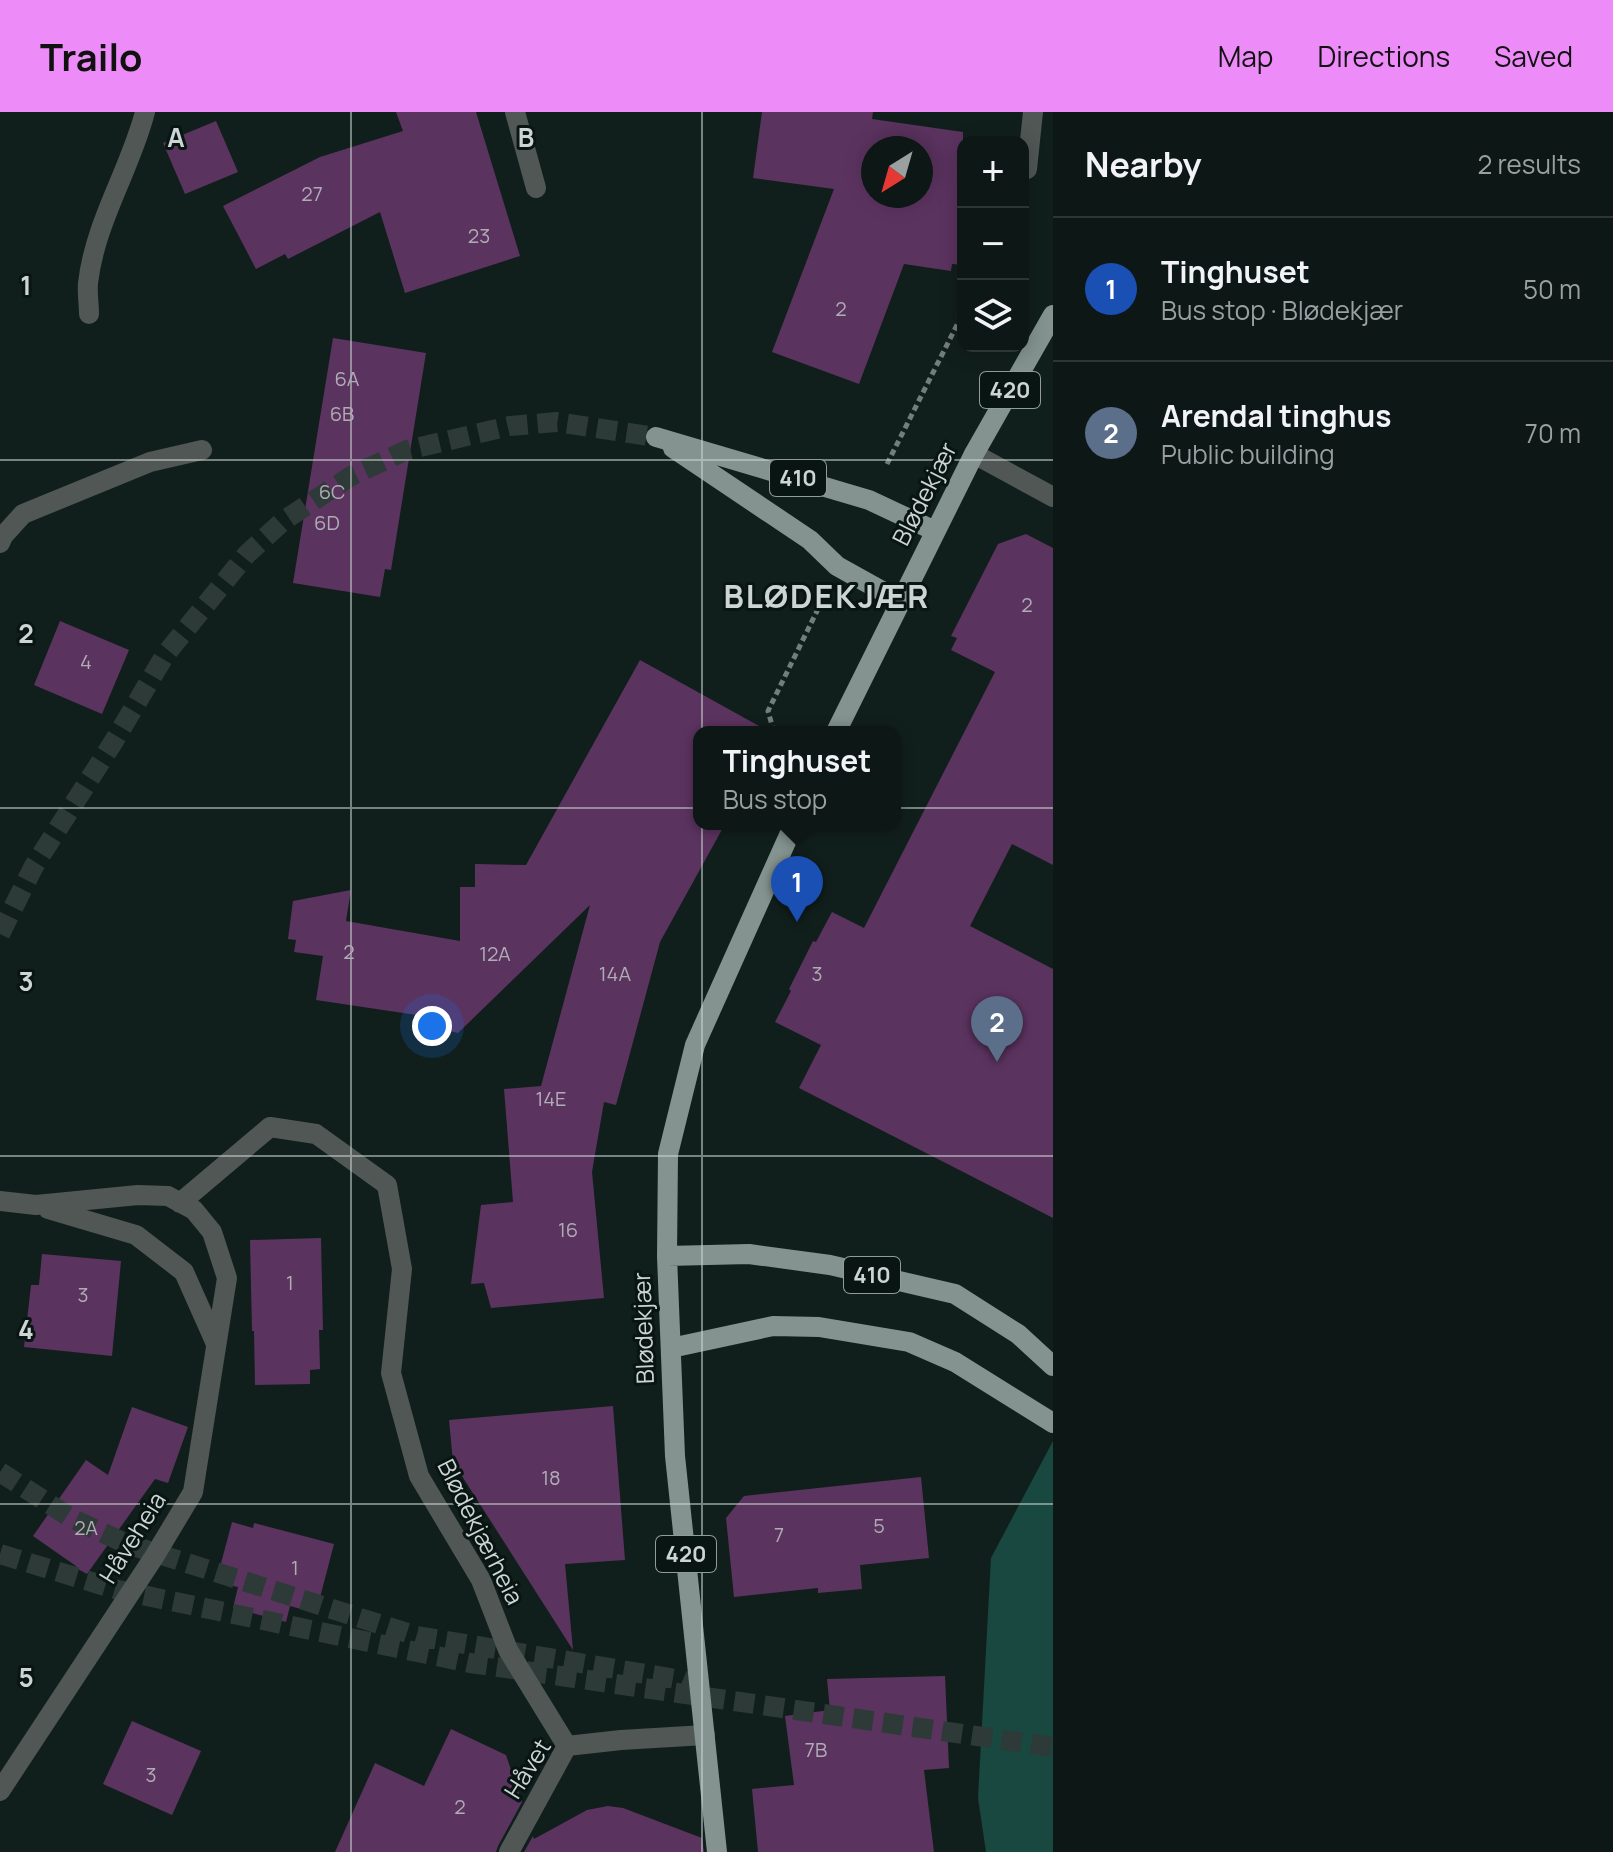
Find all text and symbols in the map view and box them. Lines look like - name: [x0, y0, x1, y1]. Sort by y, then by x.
- text: Trailo: [40, 30, 143, 82]
- text: Map: [1218, 37, 1273, 75]
- text: Directions: [1317, 37, 1450, 75]
- text: Saved: [1494, 37, 1573, 75]
- text: A: [167, 119, 185, 155]
- text: B: [518, 119, 534, 155]
- north arrow: [861, 136, 933, 208]
- map controls: [957, 136, 1029, 352]
- button: +: [957, 136, 1029, 208]
- text: Nearby: [1085, 141, 1201, 187]
- text: 2 results: [1477, 146, 1581, 182]
- house number: 27: [301, 180, 323, 207]
- button: −: [957, 208, 1029, 280]
- house number: 23: [468, 222, 490, 249]
- text: Tinghuset: [1161, 251, 1310, 292]
- text: 1: [20, 267, 32, 303]
- text: 1: [1105, 271, 1117, 307]
- text: 50 m: [1523, 271, 1581, 307]
- button: layers: [957, 280, 1029, 352]
- text: Bus stop · Blødekjær: [1161, 292, 1403, 328]
- house number: 2: [835, 295, 847, 322]
- house number: 6A: [334, 365, 360, 392]
- road number: 420: [980, 372, 1040, 408]
- text: Arendal tinghus: [1161, 395, 1392, 436]
- house number: 6B: [330, 400, 354, 427]
- text: 2: [1103, 415, 1119, 451]
- text: 70 m: [1525, 415, 1581, 451]
- street label: Blødekjær: [884, 436, 964, 551]
- text: Public building: [1161, 436, 1335, 472]
- road number: 410: [770, 460, 826, 496]
- house number: 6C: [319, 478, 345, 505]
- house number: 6D: [314, 509, 340, 536]
- district label: BLØDEKJÆR: [724, 574, 930, 618]
- house number: 2: [1021, 591, 1033, 618]
- text: 2: [18, 615, 34, 651]
- house number: 4: [80, 648, 92, 675]
- popup: [693, 726, 901, 830]
- text: Tinghuset: [723, 740, 871, 781]
- text: Bus stop: [723, 781, 827, 817]
- pin: 1: [771, 856, 823, 922]
- house number: 2: [343, 938, 355, 965]
- house number: 12A: [479, 940, 511, 967]
- house number: 14A: [599, 960, 632, 987]
- house number: 3: [811, 960, 823, 987]
- text: 3: [18, 963, 34, 999]
- pin: 2: [971, 996, 1023, 1062]
- your location: [412, 1006, 452, 1046]
- house number: 14E: [536, 1085, 567, 1112]
- house number: 16: [558, 1216, 578, 1243]
- road number: 410: [844, 1257, 900, 1293]
- house number: 1: [286, 1269, 294, 1296]
- street label: Blødekjær: [624, 1271, 661, 1385]
- house number: 3: [77, 1281, 89, 1308]
- text: 4: [18, 1311, 34, 1347]
- street label: Blødekjærheia: [431, 1453, 532, 1610]
- house number: 18: [541, 1464, 561, 1491]
- street label: Håveheia: [91, 1485, 173, 1589]
- house number: 5: [873, 1512, 885, 1539]
- house number: 2A: [74, 1514, 98, 1541]
- house number: 7: [774, 1521, 784, 1548]
- road number: 420: [656, 1536, 716, 1572]
- house number: 1: [291, 1554, 299, 1581]
- text: 5: [18, 1659, 34, 1695]
- street label: Håvet: [496, 1732, 558, 1804]
- house number: 7B: [805, 1736, 827, 1763]
- house number: 3: [145, 1761, 157, 1788]
- house number: 2: [454, 1793, 466, 1820]

